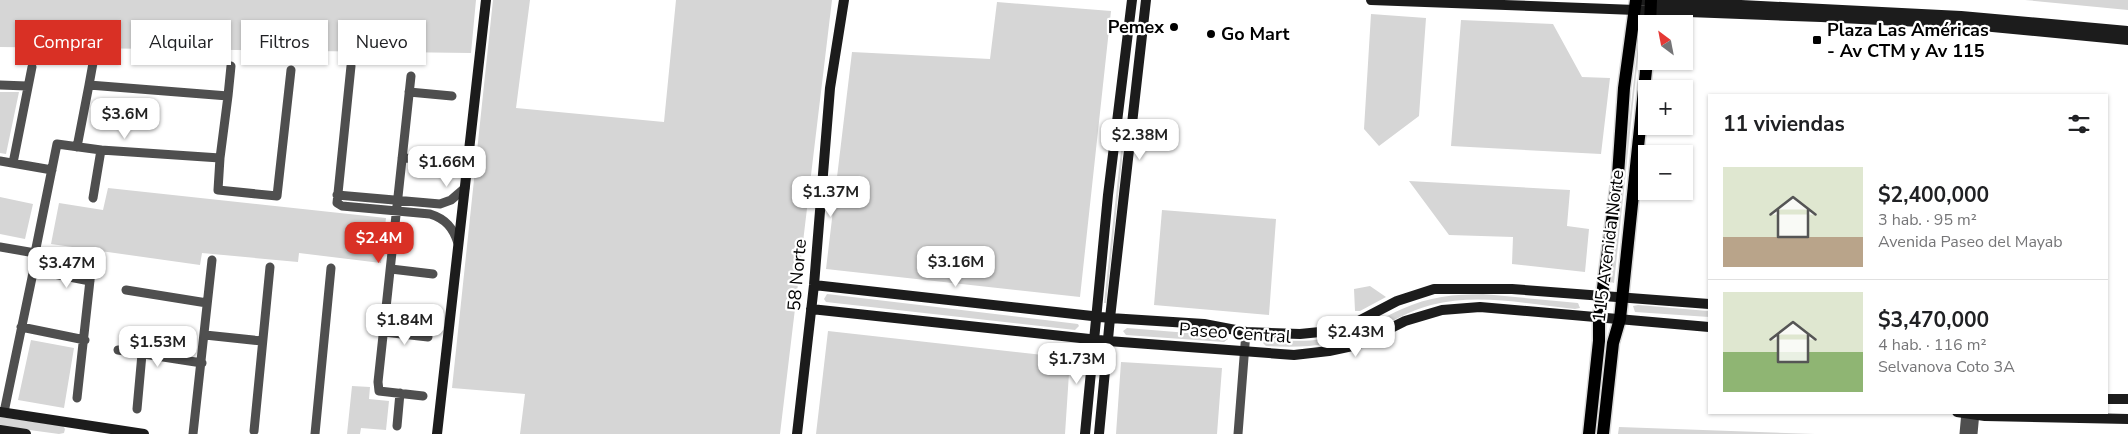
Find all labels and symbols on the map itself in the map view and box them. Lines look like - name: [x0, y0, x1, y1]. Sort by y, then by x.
- place label: Pemex: [1108, 15, 1164, 39]
- north arrow: [1638, 15, 1692, 70]
- place label: Plaza Las Américas - Av CTM y Av 115: [1827, 18, 1989, 63]
- marker: Pemex: [1168, 21, 1180, 33]
- place label: Go Mart: [1221, 22, 1290, 46]
- marker: Go Mart: [1205, 28, 1217, 40]
- marker: Plaza Las Américas - Av CTM y Av 115: [1811, 34, 1823, 46]
- pin: $3.6M: [90, 98, 160, 140]
- pin: $2.38M: [1099, 119, 1181, 161]
- pin: $1.66M: [406, 146, 488, 188]
- street label: 115 Avenida Norte: [1587, 168, 1629, 324]
- pin: $1.37M: [790, 176, 872, 218]
- pin: $2.4M: [344, 222, 414, 264]
- street label: 58 Norte: [782, 238, 812, 312]
- pin: $3.47M: [26, 246, 108, 289]
- pin: $3.16M: [915, 246, 997, 288]
- pin: $1.84M: [364, 304, 446, 346]
- pin: $2.43M: [1315, 316, 1397, 358]
- street label: Paseo Central: [1178, 317, 1292, 349]
- pin: $1.53M: [117, 326, 199, 368]
- pin: $1.73M: [1036, 342, 1118, 385]

